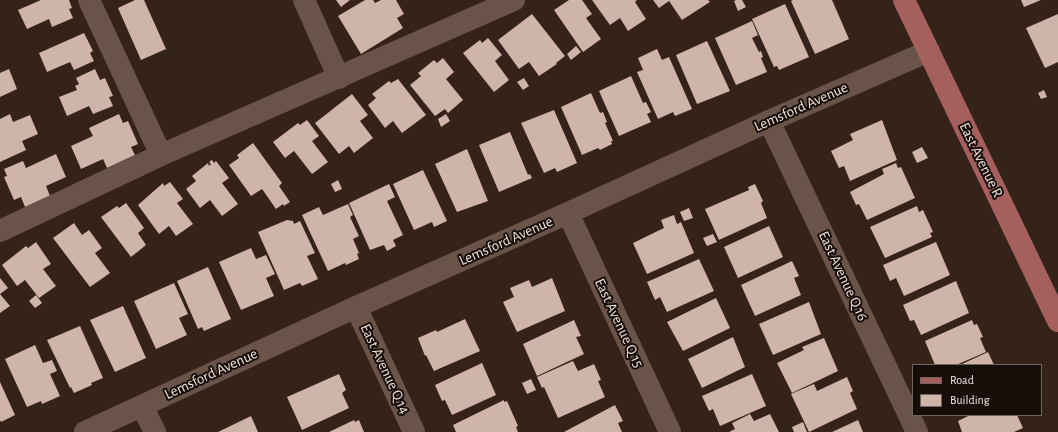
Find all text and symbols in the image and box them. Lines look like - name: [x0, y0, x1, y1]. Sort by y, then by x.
- street label: Lemsford Avenue: [751, 78, 851, 136]
- street label: East Avenue R: [955, 120, 1007, 200]
- street label: Lemsford Avenue: [456, 212, 556, 270]
- street label: East Avenue Q 16: [814, 228, 872, 324]
- street label: East Avenue Q 15: [590, 276, 648, 370]
- street label: East Avenue Q 14: [356, 321, 414, 417]
- street label: Lemsford Avenue: [162, 345, 260, 403]
- legend: [912, 364, 1042, 416]
- text: Road: [950, 374, 974, 386]
- text: Building: [950, 394, 990, 406]

